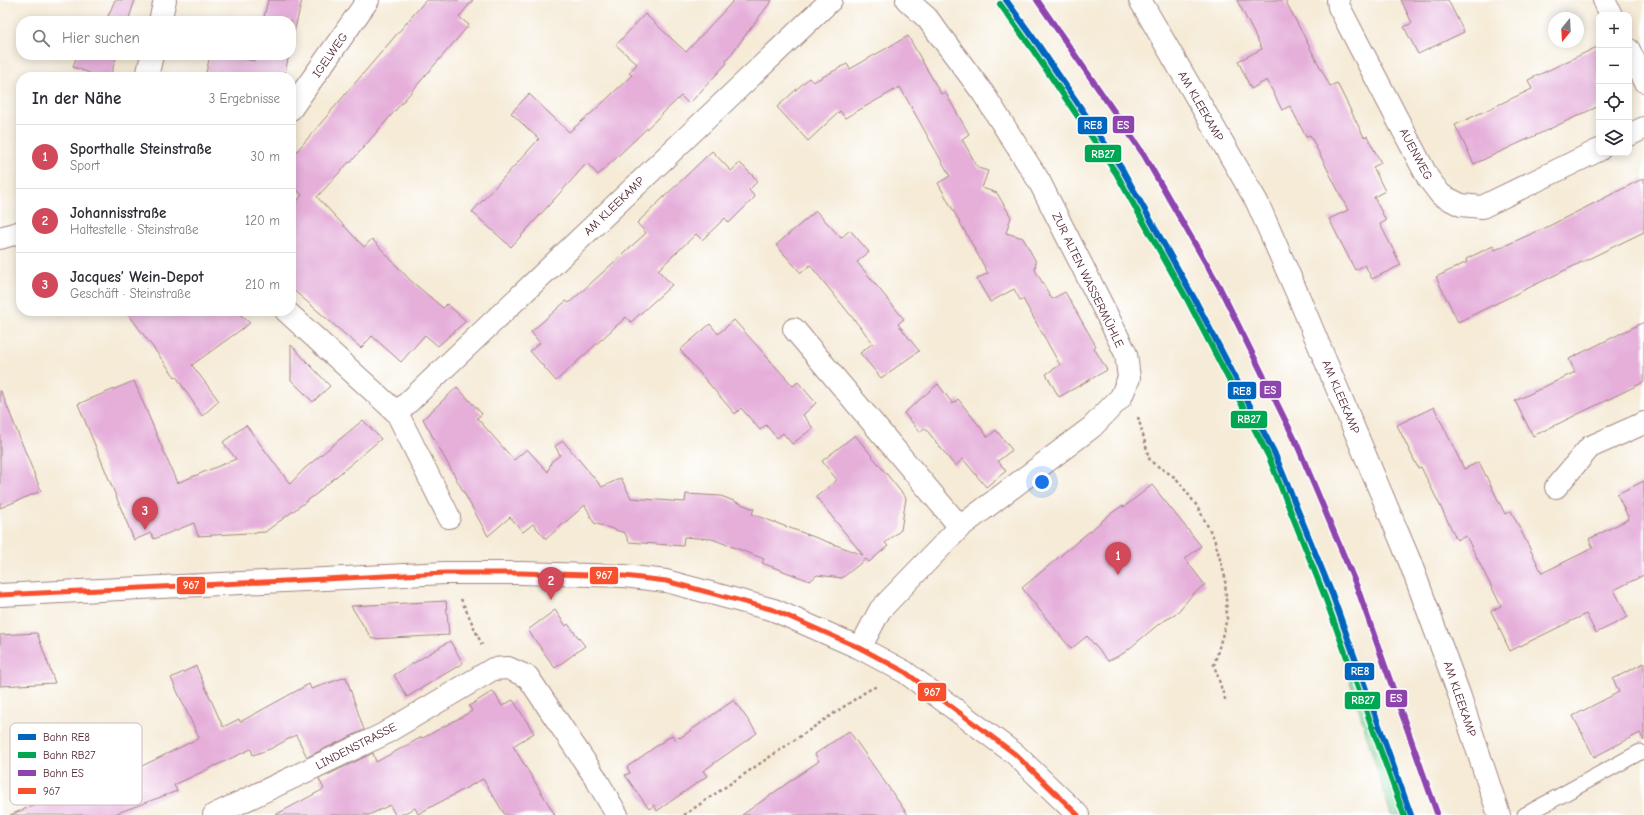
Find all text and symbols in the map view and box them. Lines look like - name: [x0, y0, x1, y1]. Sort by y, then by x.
- north arrow: [1548, 12, 1584, 48]
- map controls: [1596, 12, 1632, 156]
- button: +: [1596, 12, 1632, 48]
- search box: [16, 16, 296, 60]
- icon: search: [30, 27, 52, 49]
- text: Hier suchen: [62, 29, 140, 47]
- street label: IGELWEG: [309, 30, 351, 80]
- button: −: [1596, 48, 1632, 84]
- street label: AM KLEEKAMP: [1175, 68, 1227, 144]
- button: locate: [1596, 84, 1632, 120]
- text: In der Nähe: [32, 89, 121, 108]
- text: 3 Ergebnisse: [209, 91, 280, 106]
- line badge: ES: [1112, 115, 1135, 134]
- line badge: RE8: [1077, 116, 1108, 135]
- text: RE8: [1084, 119, 1103, 132]
- text: ES: [1117, 119, 1129, 132]
- button: layers: [1596, 120, 1632, 156]
- street label: AUENWEG: [1397, 126, 1436, 183]
- text: Sporthalle Steinstraße: [70, 140, 212, 158]
- line badge: RB27: [1084, 144, 1122, 163]
- text: RB27: [1091, 148, 1115, 161]
- text: 1: [42, 149, 48, 164]
- text: 30 m: [250, 149, 280, 164]
- text: Sport: [70, 158, 100, 173]
- street label: AM KLEEKAMP: [581, 173, 647, 238]
- text: Johannisstraße: [70, 204, 166, 222]
- street label: ZUR ALTEN WASSERMÜHLE: [1049, 210, 1127, 350]
- text: 2: [42, 213, 48, 228]
- text: 120 m: [245, 213, 280, 228]
- text: Haltestelle · Steinstraße: [70, 222, 199, 237]
- text: Jacques’ Wein-Depot: [70, 268, 204, 286]
- text: 3: [42, 277, 48, 292]
- text: 210 m: [245, 277, 280, 292]
- text: Geschäft · Steinstraße: [70, 286, 191, 301]
- street label: AM KLEEKAMP: [1319, 358, 1363, 436]
- line badge: ES: [1259, 380, 1282, 399]
- line badge: RE8: [1227, 381, 1257, 400]
- text: ES: [1264, 384, 1276, 397]
- text: RE8: [1233, 385, 1252, 398]
- line badge: RB27: [1230, 410, 1268, 429]
- text: RB27: [1237, 413, 1261, 426]
- your location: [1032, 472, 1052, 492]
- pin: 3: [132, 497, 158, 530]
- pin: 1: [1105, 542, 1131, 575]
- line badge: 967: [589, 566, 619, 585]
- pin: 2: [538, 567, 564, 600]
- text: 967: [596, 569, 612, 582]
- line badge: 967: [176, 576, 206, 595]
- text: 967: [183, 579, 199, 592]
- street label: AM KLEEKAMP: [1441, 660, 1480, 739]
- line badge: RE8: [1344, 662, 1375, 681]
- text: RE8: [1351, 665, 1370, 678]
- line badge: 967: [917, 682, 947, 702]
- text: 967: [924, 686, 940, 699]
- line badge: ES: [1385, 689, 1408, 708]
- line badge: RB27: [1344, 691, 1381, 710]
- text: ES: [1390, 692, 1402, 705]
- text: RB27: [1351, 694, 1375, 707]
- street label: LINDENSTRASSE: [313, 720, 399, 772]
- legend: [10, 723, 142, 805]
- text: Bahn RE8: [43, 731, 90, 744]
- text: Bahn RB27: [43, 749, 95, 762]
- text: Bahn ES: [43, 767, 84, 780]
- text: 967: [43, 785, 60, 798]

